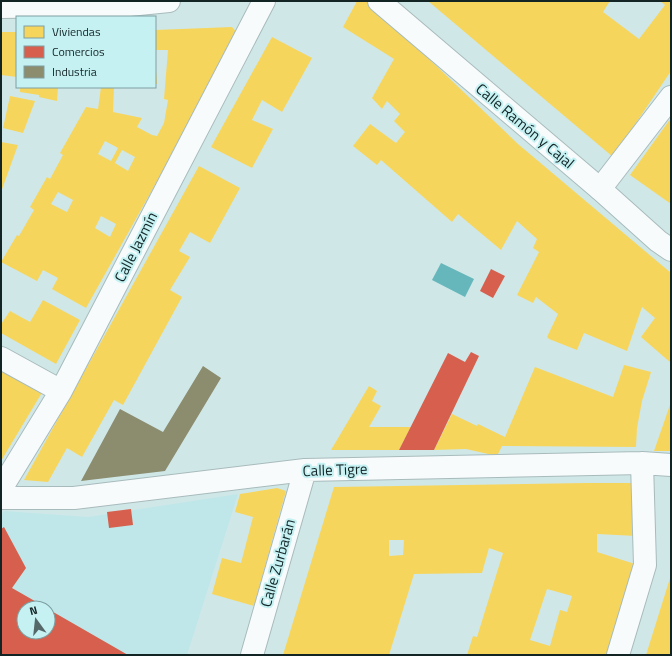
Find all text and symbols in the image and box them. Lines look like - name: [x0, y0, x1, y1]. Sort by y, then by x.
- legend: [16, 16, 156, 88]
- text: Viviendas: [52, 22, 101, 41]
- text: Comercios: [52, 42, 105, 61]
- text: Industria: [52, 62, 97, 81]
- street label: Calle Ramón y Cajal: [471, 77, 580, 174]
- street label: Calle Jazmín: [108, 208, 163, 286]
- street label: Calle Tigre: [302, 457, 368, 482]
- street label: Calle Zurbarán: [254, 516, 301, 610]
- north arrow: [16, 600, 56, 640]
- text: N: [28, 602, 39, 619]

